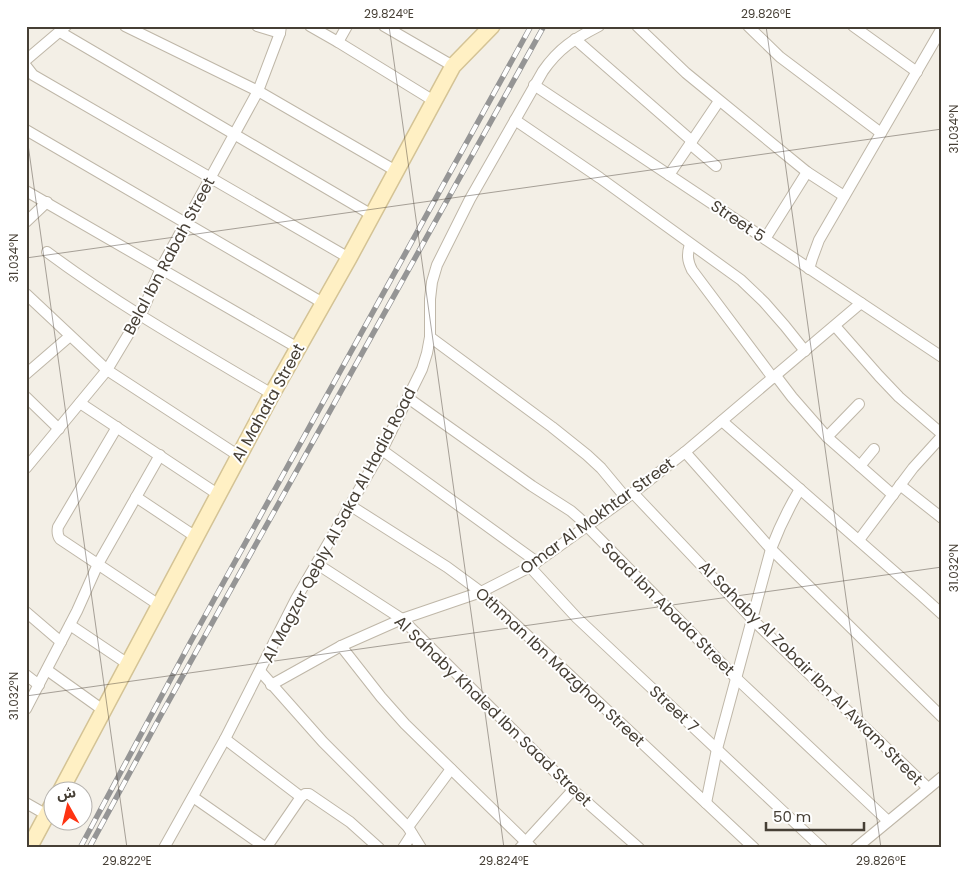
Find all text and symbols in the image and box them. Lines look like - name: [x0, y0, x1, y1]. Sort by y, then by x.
- text: 29.824°E: [364, 5, 414, 22]
- text: 29.826°E: [741, 5, 791, 22]
- text: 31.034°N: [945, 105, 962, 153]
- street label: Belal Ibn Rabah Street: [118, 173, 220, 339]
- street label: Street 5: [706, 194, 770, 248]
- text: 31.034°N: [5, 234, 22, 282]
- street label: Al Mahata Street: [226, 339, 310, 466]
- street label: Al Magzar Qebly Al Saka Al Hadid Road: [257, 384, 421, 666]
- street label: Omar Al Mokhtar Street: [515, 452, 679, 580]
- street label: Saad Ibn Abada Street: [596, 537, 740, 681]
- text: 31.032°N: [945, 544, 962, 592]
- street label: Al Sahaby Al Zobair Ibn Al Awam Street: [694, 556, 928, 790]
- street label: Othman Ibn Mazghon Street: [470, 582, 650, 752]
- street label: Al Sahaby Khaled Ibn Saad Street: [389, 610, 597, 812]
- text: 31.032°N: [5, 672, 22, 720]
- street label: Street 7: [644, 680, 704, 738]
- north arrow: [42, 782, 92, 832]
- text: ش: [55, 782, 77, 804]
- scale bar: [766, 799, 863, 831]
- text: 50 m: [773, 806, 811, 827]
- text: 29.822°E: [102, 852, 152, 869]
- text: 29.824°E: [479, 852, 529, 869]
- text: 29.826°E: [856, 852, 906, 869]

